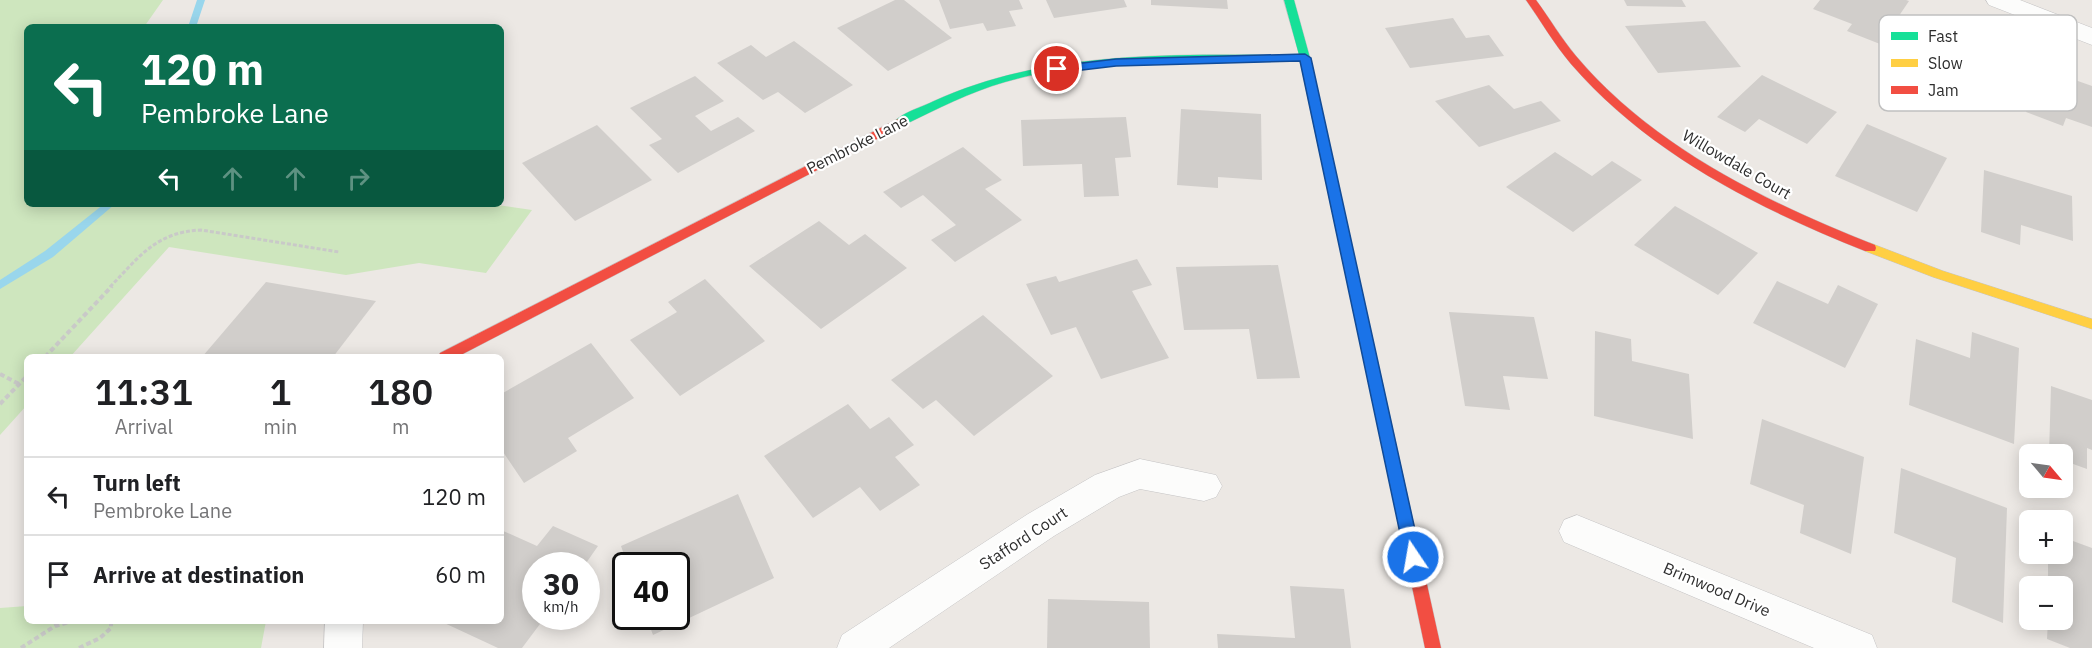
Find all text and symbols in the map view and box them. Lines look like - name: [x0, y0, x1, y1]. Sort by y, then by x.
- legend: [1879, 15, 2077, 111]
- text: Fast: [1928, 26, 1958, 46]
- text: 120 m: [141, 42, 264, 97]
- pin: [1031, 43, 1082, 94]
- icon: left: [42, 48, 120, 126]
- icon: arrive: [1040, 52, 1073, 85]
- text: Slow: [1928, 53, 1963, 73]
- text: Jam: [1928, 80, 1959, 100]
- text: Pembroke Lane: [141, 95, 329, 130]
- street label: Pembroke Lane: [803, 110, 911, 178]
- street label: Willowdale Court: [1679, 125, 1795, 203]
- icon: left: [153, 162, 186, 195]
- icon: ahead: [216, 162, 249, 195]
- icon: ahead: [279, 162, 312, 195]
- icon: right: [342, 162, 375, 195]
- text: 11:31: [95, 368, 193, 415]
- text: 1: [270, 368, 291, 415]
- text: 180: [368, 368, 433, 415]
- text: Arrival: [115, 413, 173, 440]
- text: min: [264, 413, 297, 440]
- text: m: [392, 413, 409, 440]
- north arrow: [2019, 444, 2073, 498]
- map controls: [2019, 444, 2073, 630]
- text: Turn left: [93, 468, 181, 497]
- icon: left: [42, 480, 75, 513]
- text: 120 m: [422, 482, 486, 511]
- text: Pembroke Lane: [93, 497, 232, 524]
- street label: Stafford Court: [975, 502, 1071, 574]
- button: +: [2019, 510, 2073, 564]
- position arrow: [1381, 525, 1445, 589]
- speed limit sign: 40: [612, 552, 690, 630]
- street label: Brimwood Drive: [1660, 557, 1774, 621]
- icon: arrive: [42, 558, 75, 591]
- text: Arrive at destination: [93, 560, 304, 589]
- text: 60 m: [435, 560, 486, 589]
- text: 30: [543, 564, 579, 603]
- button: −: [2019, 576, 2073, 630]
- text: km/h: [543, 597, 579, 616]

